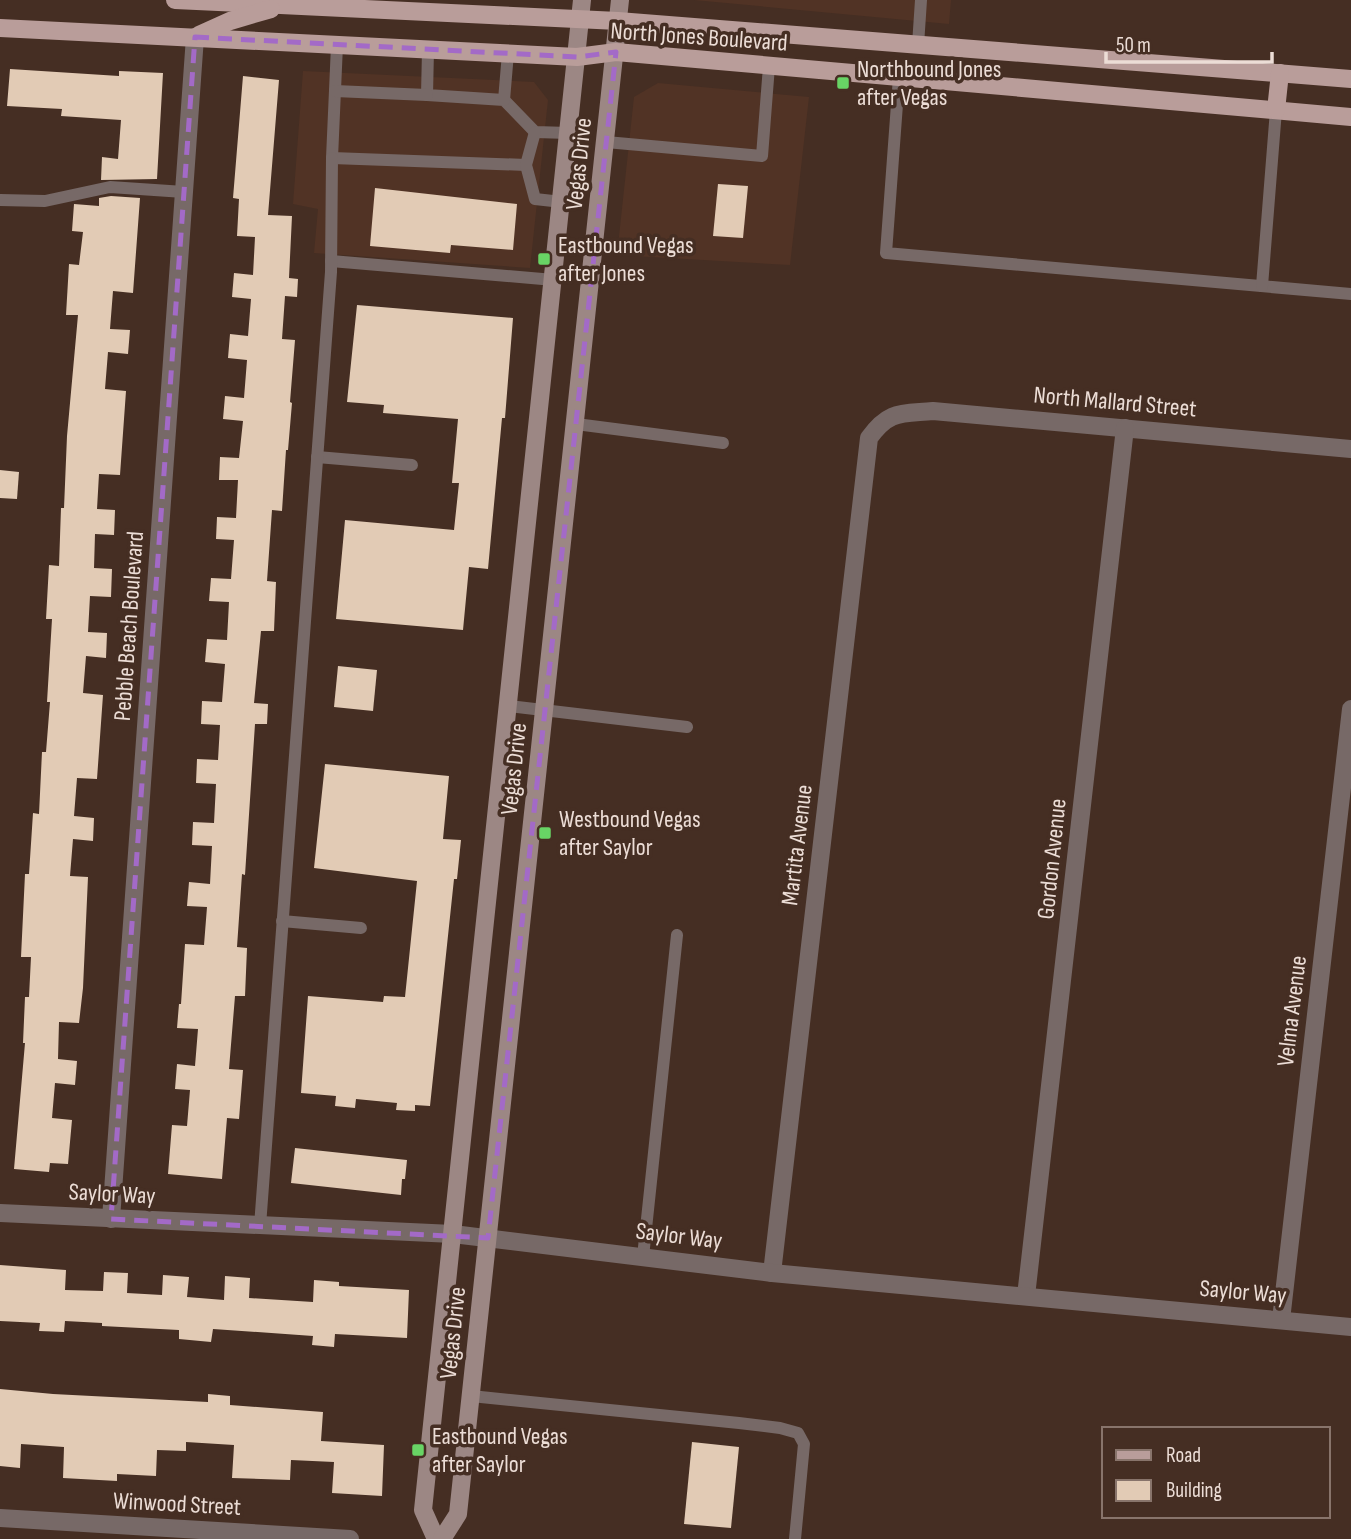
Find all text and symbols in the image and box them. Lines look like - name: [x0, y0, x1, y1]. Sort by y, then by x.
- street label: North Jones Boulevard: [610, 16, 788, 58]
- scale bar: [1106, 21, 1272, 65]
- text: 50 m: [1116, 33, 1151, 58]
- place label: Northbound Jones after Vegas: [857, 55, 1001, 112]
- marker: Northbound Jones after Vegas: [835, 75, 851, 91]
- street label: Vegas Drive: [560, 116, 598, 212]
- place label: Eastbound Vegas after Jones: [558, 231, 694, 288]
- marker: Eastbound Vegas after Jones: [536, 251, 552, 267]
- street label: North Mallard Street: [1032, 380, 1198, 424]
- street label: Pebble Beach Boulevard: [108, 530, 150, 722]
- street label: Vegas Drive: [495, 721, 533, 817]
- street label: Martita Avenue: [775, 783, 819, 907]
- street label: Gordon Avenue: [1031, 797, 1073, 921]
- place label: Westbound Vegas after Saylor: [559, 805, 701, 862]
- marker: Westbound Vegas after Saylor: [537, 825, 553, 841]
- street label: Velma Avenue: [1271, 954, 1313, 1068]
- street label: Saylor Way: [68, 1177, 156, 1211]
- street label: Saylor Way: [634, 1216, 724, 1256]
- street label: Saylor Way: [1198, 1274, 1288, 1310]
- street label: Vegas Drive: [434, 1285, 472, 1381]
- place label: Eastbound Vegas after Saylor: [432, 1422, 568, 1479]
- legend: [1102, 1427, 1330, 1518]
- marker: Eastbound Vegas after Saylor: [410, 1442, 426, 1458]
- text: Road: [1166, 1443, 1201, 1468]
- text: Building: [1166, 1478, 1222, 1503]
- street label: Winwood Street: [112, 1486, 242, 1522]

